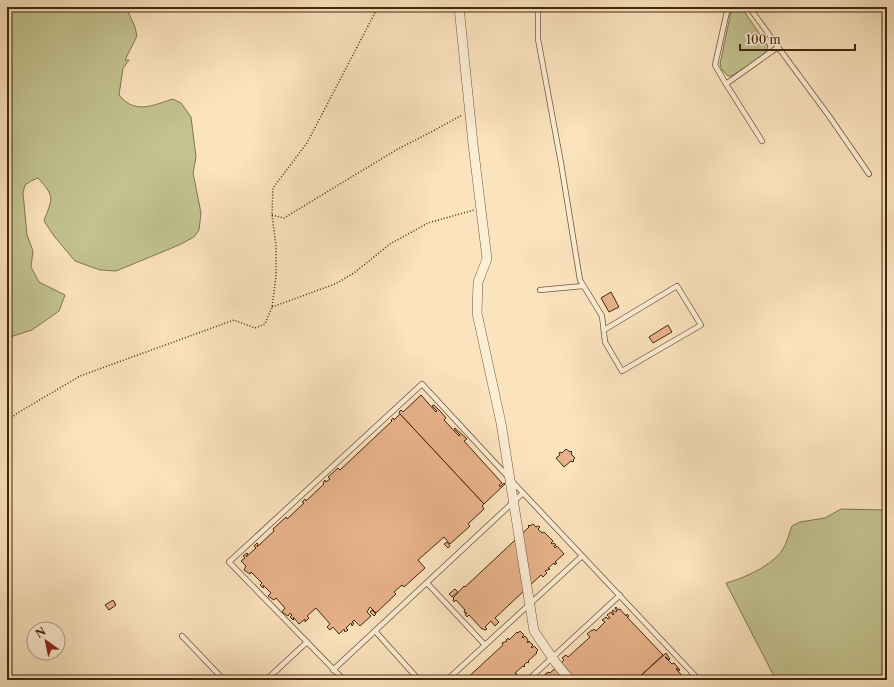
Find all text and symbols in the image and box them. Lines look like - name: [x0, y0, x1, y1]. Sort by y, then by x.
- scale bar: [740, 26, 855, 52]
- text: 100 m: [746, 32, 781, 47]
- north arrow: [26, 621, 66, 661]
- text: N: [33, 624, 49, 641]

